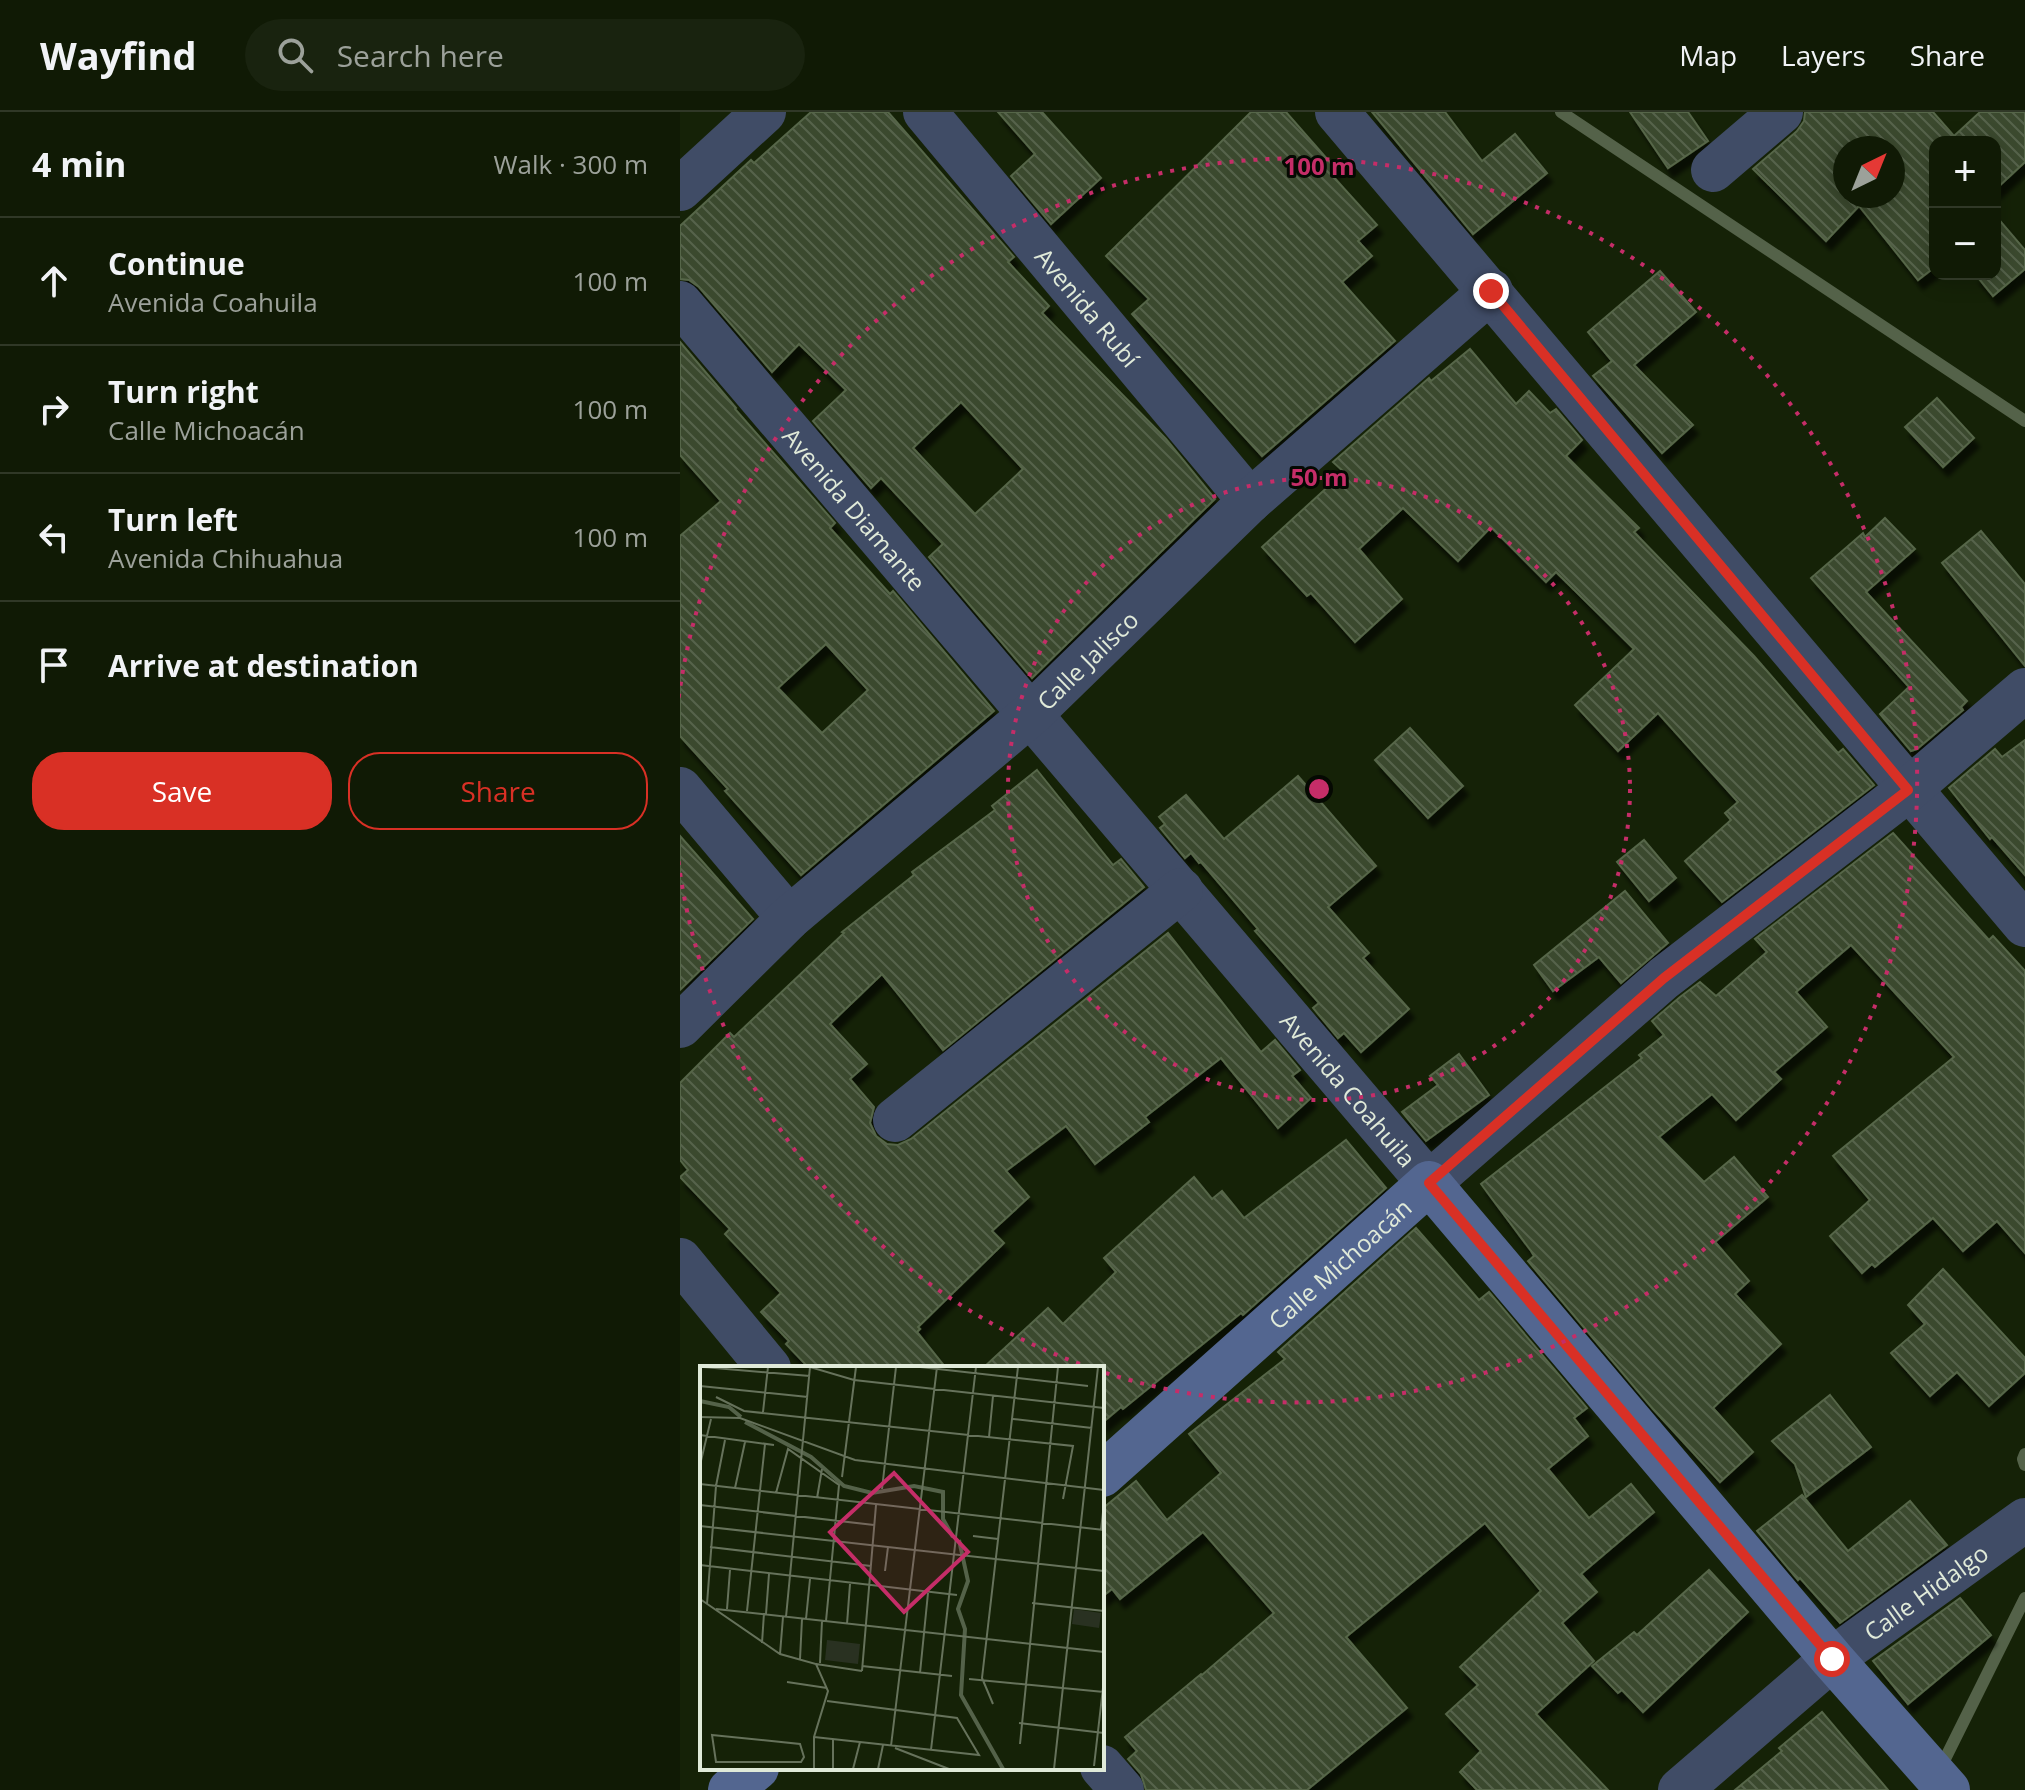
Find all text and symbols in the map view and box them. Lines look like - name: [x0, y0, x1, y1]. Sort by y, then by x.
- search box: [245, 19, 805, 91]
- text: Wayfind: [40, 29, 197, 81]
- icon: search: [273, 33, 317, 77]
- text: Search here: [337, 35, 504, 76]
- text: Map: [1679, 36, 1737, 74]
- text: Layers: [1781, 36, 1866, 74]
- text: Share: [1910, 36, 1985, 74]
- north arrow: [1833, 136, 1905, 208]
- map controls: [1929, 136, 2001, 280]
- button: +: [1929, 136, 2001, 208]
- text: 4 min: [32, 141, 126, 187]
- text: Walk · 300 m: [494, 146, 648, 182]
- text: 100 m: [1284, 149, 1354, 182]
- button: −: [1929, 208, 2001, 280]
- street label: Avenida Rubí: [1028, 240, 1148, 374]
- text: Continue: [108, 243, 245, 284]
- icon: ahead: [32, 259, 76, 303]
- text: 100 m: [573, 263, 648, 299]
- route end: [1473, 273, 1509, 309]
- text: Avenida Coahuila: [108, 284, 318, 320]
- text: Turn right: [108, 371, 259, 412]
- icon: right: [32, 387, 76, 431]
- text: 100 m: [573, 391, 648, 427]
- text: Calle Michoacán: [108, 412, 305, 448]
- street label: Avenida Diamante: [776, 420, 934, 597]
- text: 50 m: [1290, 460, 1348, 493]
- text: Turn left: [108, 499, 238, 540]
- icon: left: [32, 515, 76, 559]
- text: 100 m: [573, 519, 648, 555]
- text: Avenida Chihuahua: [108, 540, 343, 576]
- street label: Calle Jalisco: [1029, 603, 1145, 717]
- icon: arrive: [32, 643, 76, 687]
- text: Arrive at destination: [108, 645, 419, 686]
- button: Save: [32, 752, 332, 830]
- button: Share: [348, 752, 648, 830]
- centre of rings: [1305, 775, 1333, 803]
- street label: Avenida Coahuila: [1274, 1004, 1424, 1173]
- street label: Calle Michoacán: [1261, 1190, 1418, 1336]
- inset map: [700, 1366, 1104, 1770]
- street label: Calle Hidalgo: [1857, 1536, 1994, 1648]
- route start: [1814, 1641, 1850, 1677]

